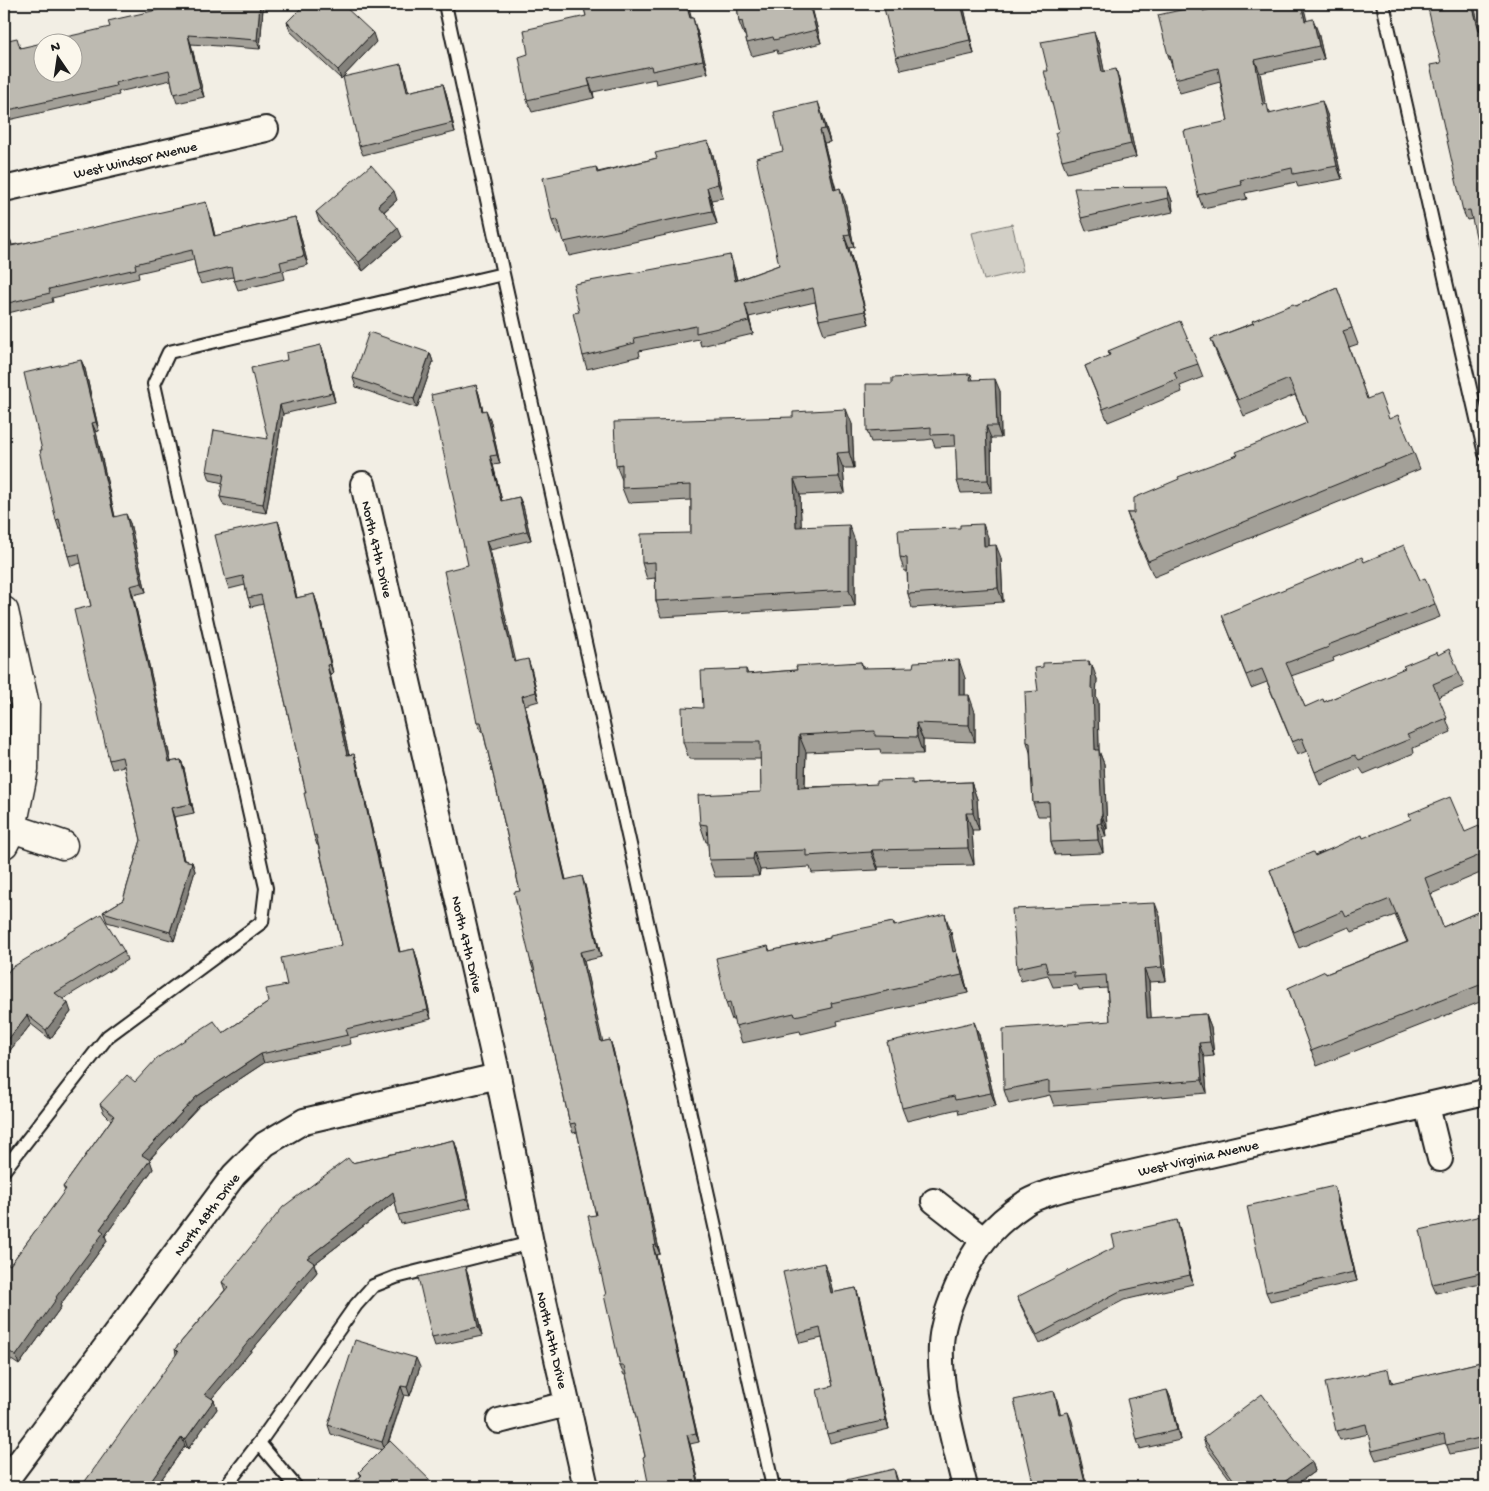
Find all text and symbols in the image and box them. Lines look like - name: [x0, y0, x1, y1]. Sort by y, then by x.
- north arrow: [32, 32, 82, 82]
- text: N: [49, 38, 62, 57]
- street label: West Windsor Avenue: [72, 139, 200, 184]
- street label: North 47th Drive: [356, 499, 395, 600]
- street label: North 47th Drive: [446, 894, 485, 995]
- street label: West Virginia Avenue: [1137, 1137, 1261, 1182]
- street label: North 48th Drive: [171, 1170, 245, 1260]
- street label: North 47th Drive: [531, 1290, 570, 1391]

